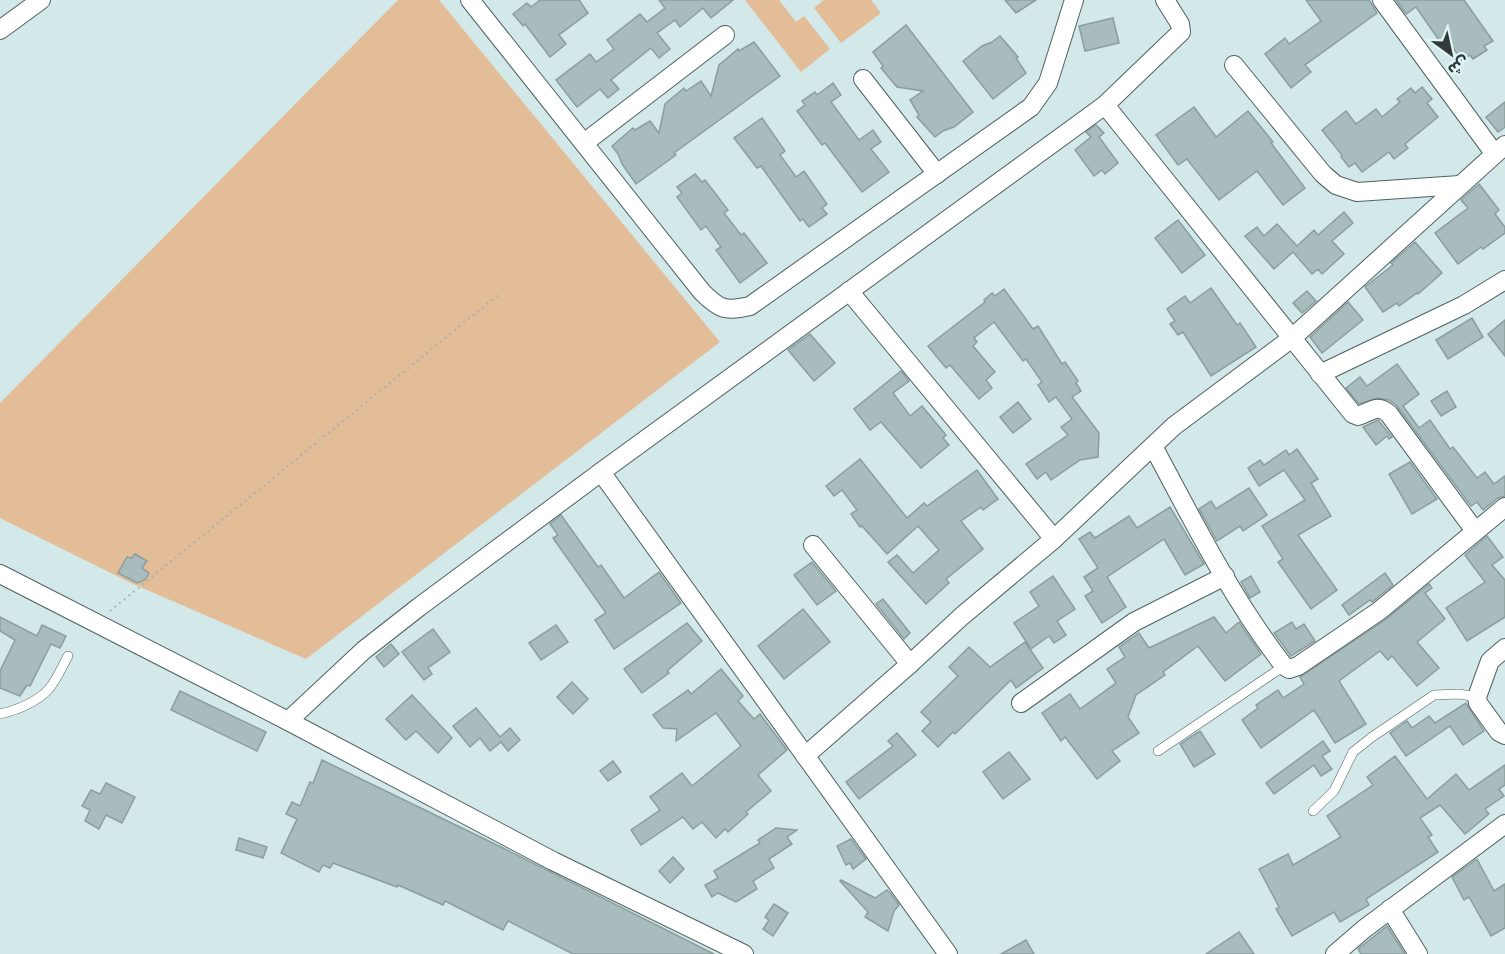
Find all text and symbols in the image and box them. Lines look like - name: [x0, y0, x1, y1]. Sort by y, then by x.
- north arrow: [1421, 24, 1481, 84]
- text: ش: [1444, 52, 1473, 80]

